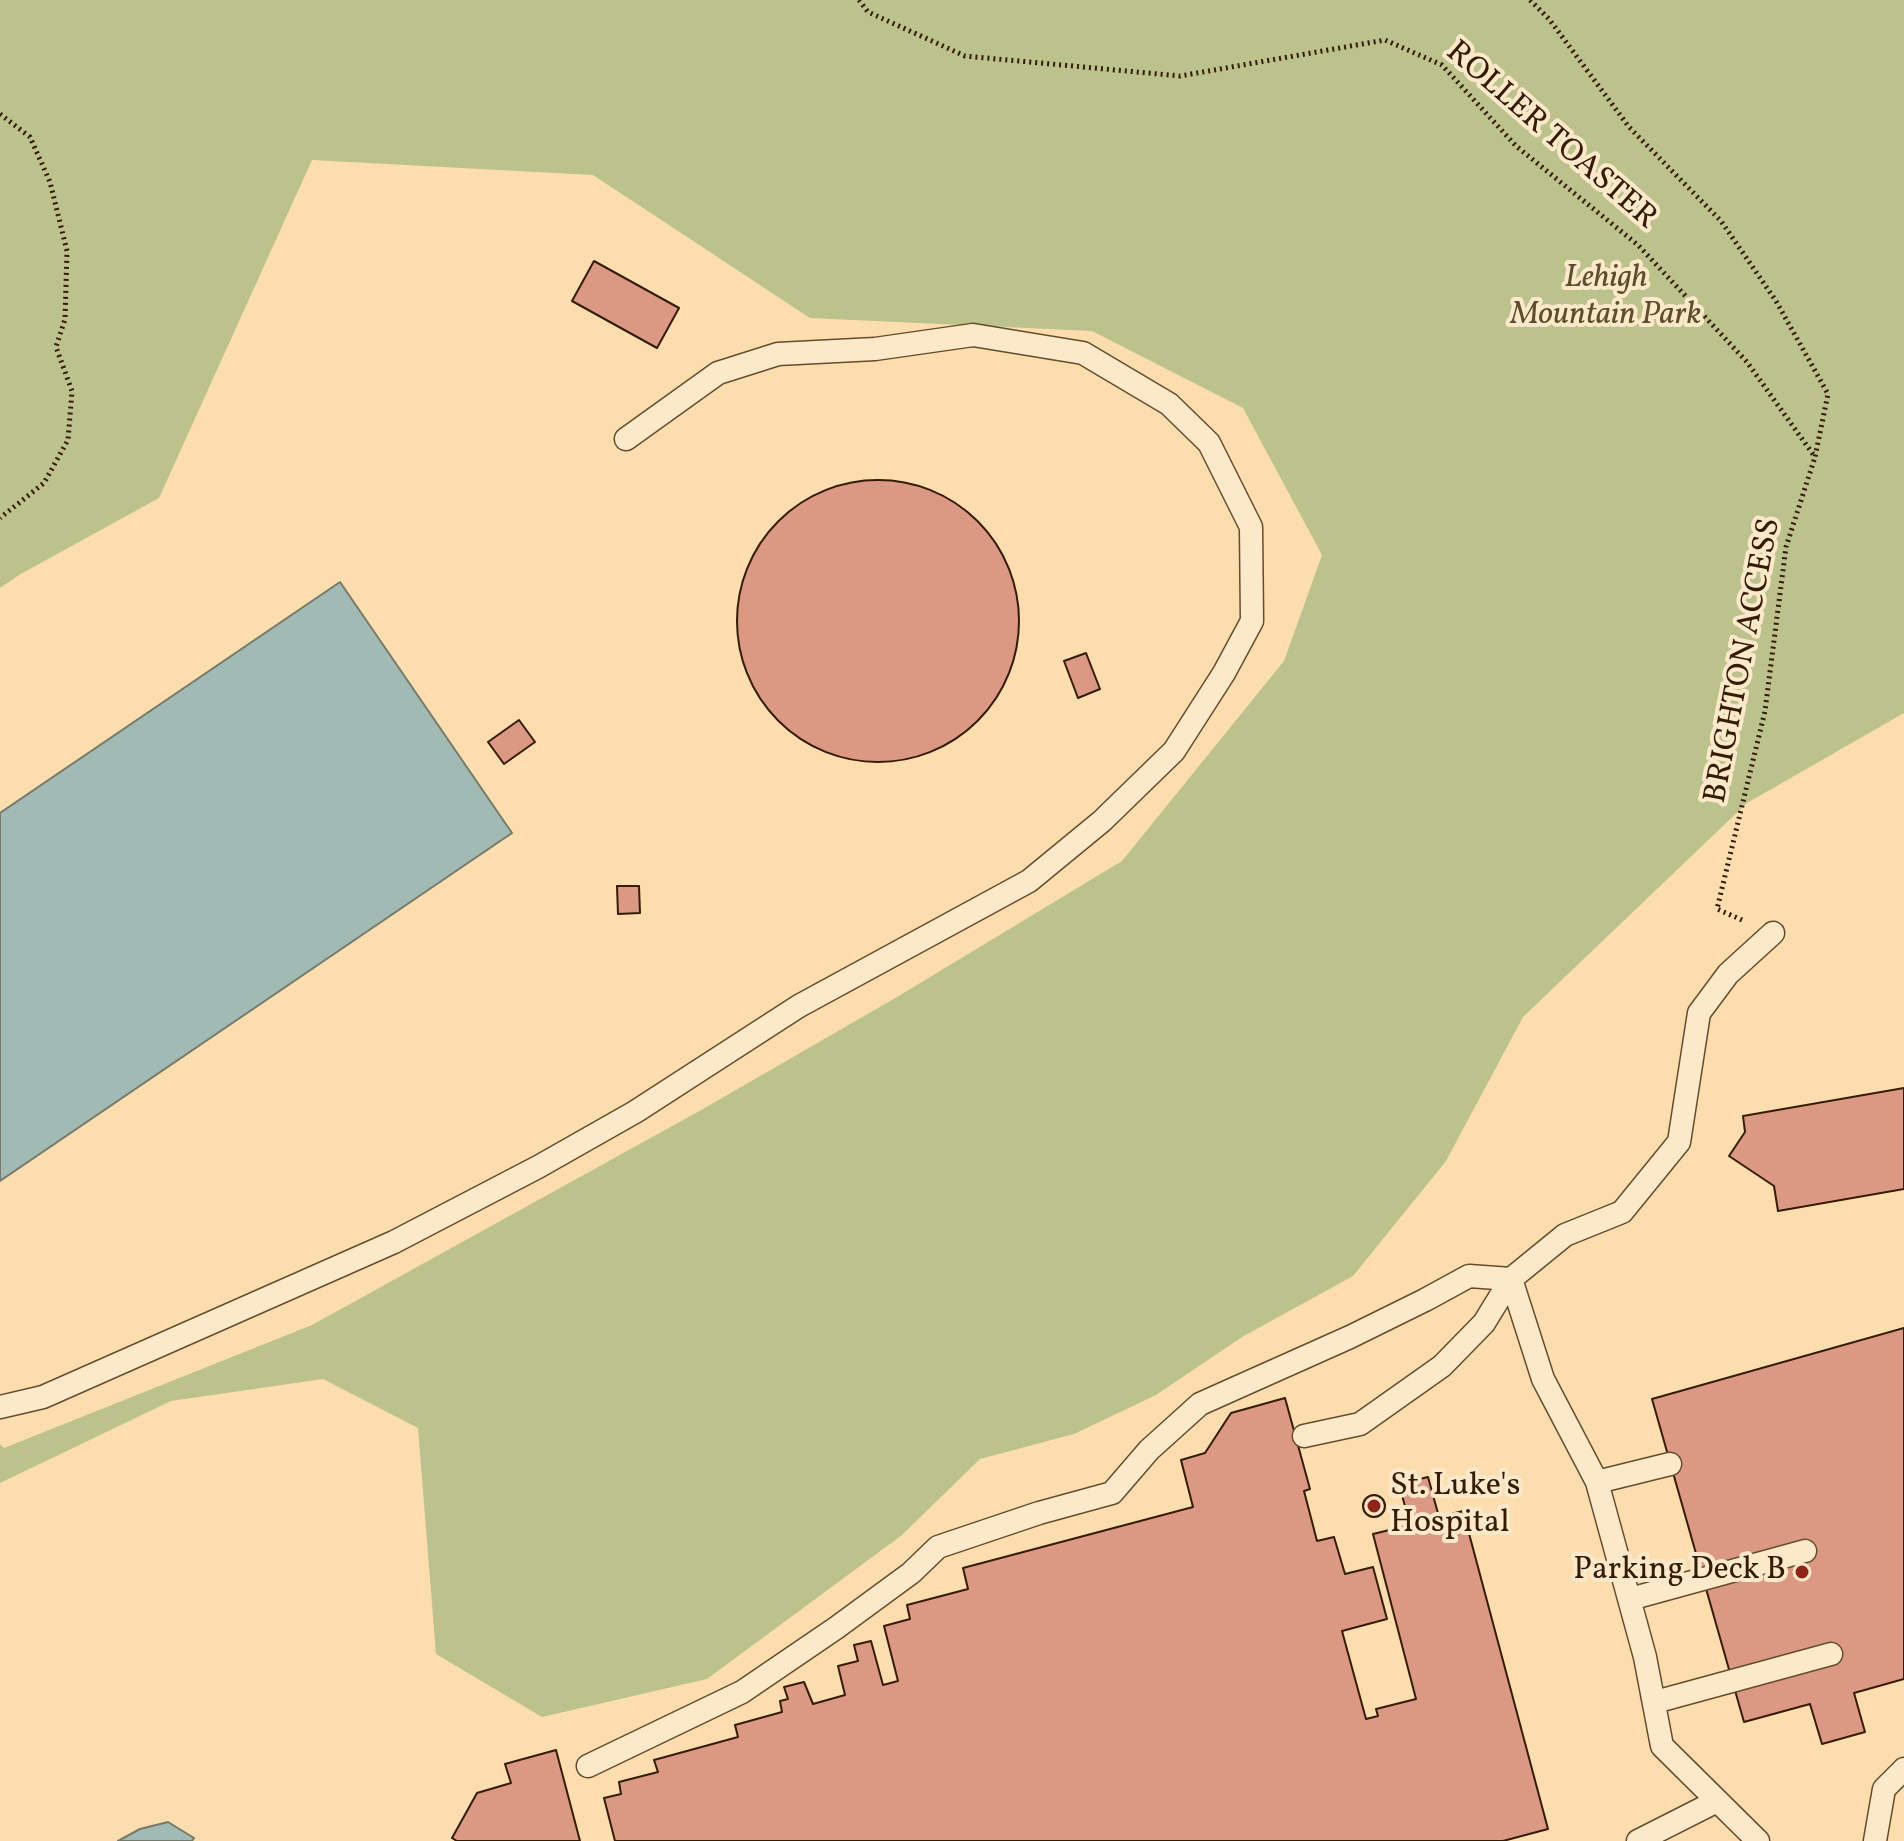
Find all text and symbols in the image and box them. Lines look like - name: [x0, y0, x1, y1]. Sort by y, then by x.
- street label: ROLLER TOASTER: [1436, 35, 1664, 239]
- park label: Lehigh Mountain Park: [1511, 261, 1701, 336]
- street label: BRIGHTON ACCESS: [1699, 515, 1791, 807]
- place label: St. Luke's Hospital: [1390, 1469, 1520, 1544]
- marker: St. Luke's Hospital: [1365, 1497, 1383, 1515]
- place label: Parking Deck B: [1573, 1553, 1786, 1591]
- marker: Parking Deck B: [1793, 1563, 1811, 1581]

